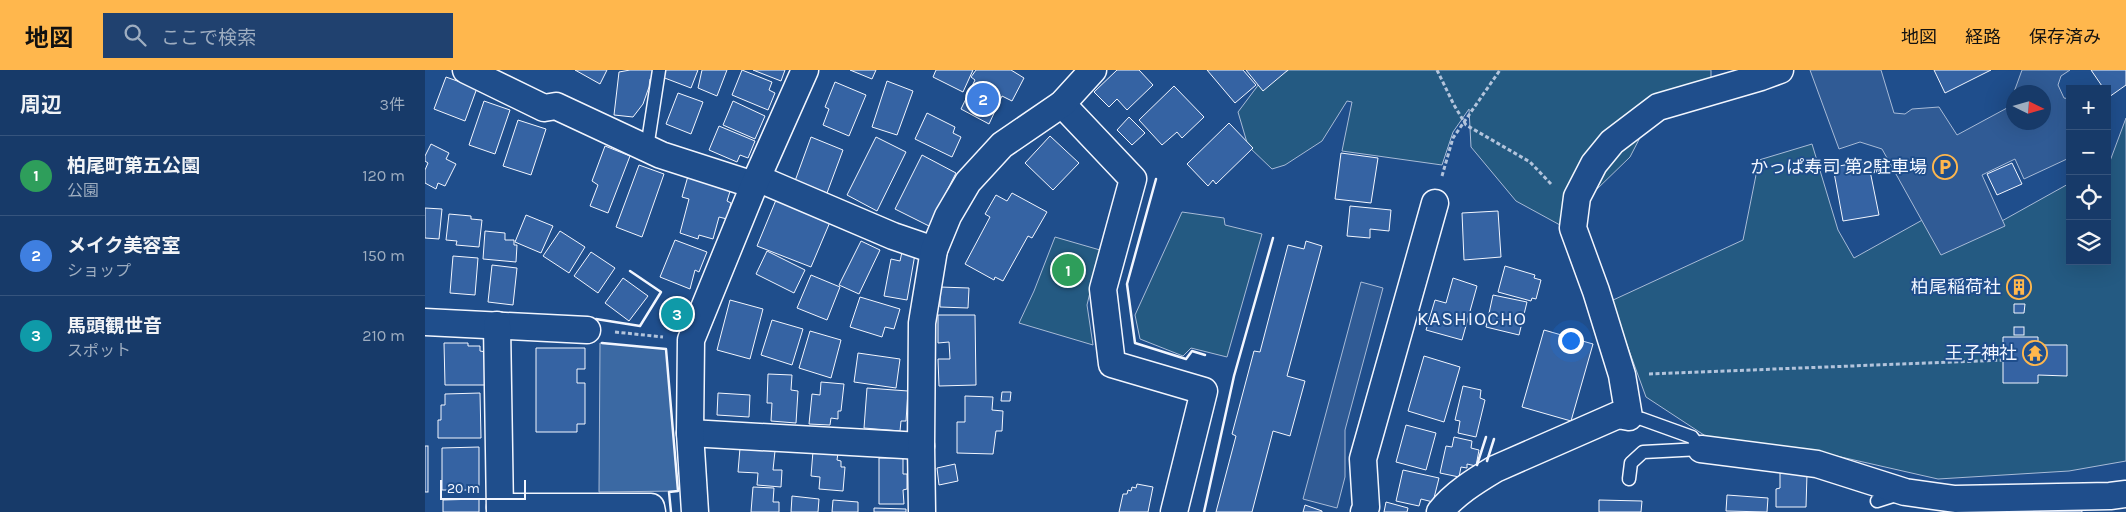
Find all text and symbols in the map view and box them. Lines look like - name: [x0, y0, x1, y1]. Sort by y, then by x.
- search box: [103, 13, 453, 58]
- icon: search: [121, 21, 149, 49]
- text: 地図: [25, 24, 73, 52]
- text: 地図: [1901, 26, 1937, 48]
- text: 経路: [1965, 26, 2001, 48]
- text: 保存済み: [2029, 26, 2101, 48]
- text: ここで検索: [161, 27, 256, 49]
- pin: 2: [967, 80, 999, 118]
- north arrow: [2006, 85, 2051, 130]
- map controls: [2066, 85, 2111, 265]
- button: +: [2066, 85, 2111, 130]
- text: 周辺: [20, 93, 62, 117]
- text: 3件: [380, 95, 405, 114]
- button: −: [2066, 130, 2111, 175]
- parking icon: かっぱ寿司 第2駐車場: [1932, 154, 1958, 180]
- text: 柏尾町第五公園: [67, 155, 200, 177]
- place label: かっぱ寿司 第2駐車場: [1750, 156, 1927, 178]
- text: 1: [33, 166, 39, 185]
- text: 120 m: [362, 166, 405, 185]
- button: locate: [2066, 175, 2111, 220]
- text: 公園: [67, 181, 99, 200]
- button: layers: [2066, 220, 2111, 265]
- text: メイク美容室: [67, 235, 181, 257]
- text: 2: [31, 246, 41, 265]
- text: 150 m: [362, 246, 405, 265]
- pin: 1: [1052, 251, 1084, 289]
- text: ショップ: [67, 261, 131, 280]
- building icon: 柏尾稲荷社: [2006, 274, 2032, 300]
- place label: 柏尾稲荷社: [1911, 276, 2001, 298]
- pin: 3: [661, 295, 693, 333]
- district label: KASHIOCHO: [1417, 308, 1527, 330]
- text: 馬頭観世音: [67, 315, 162, 337]
- text: 3: [31, 326, 41, 345]
- text: 210 m: [362, 326, 405, 345]
- your location: [1558, 328, 1584, 354]
- temple icon: 王子神社: [2022, 340, 2048, 366]
- text: スポット: [67, 341, 131, 360]
- place label: 王子神社: [1945, 342, 2017, 364]
- scale bar: [440, 477, 526, 500]
- text: 20 m: [447, 480, 480, 497]

